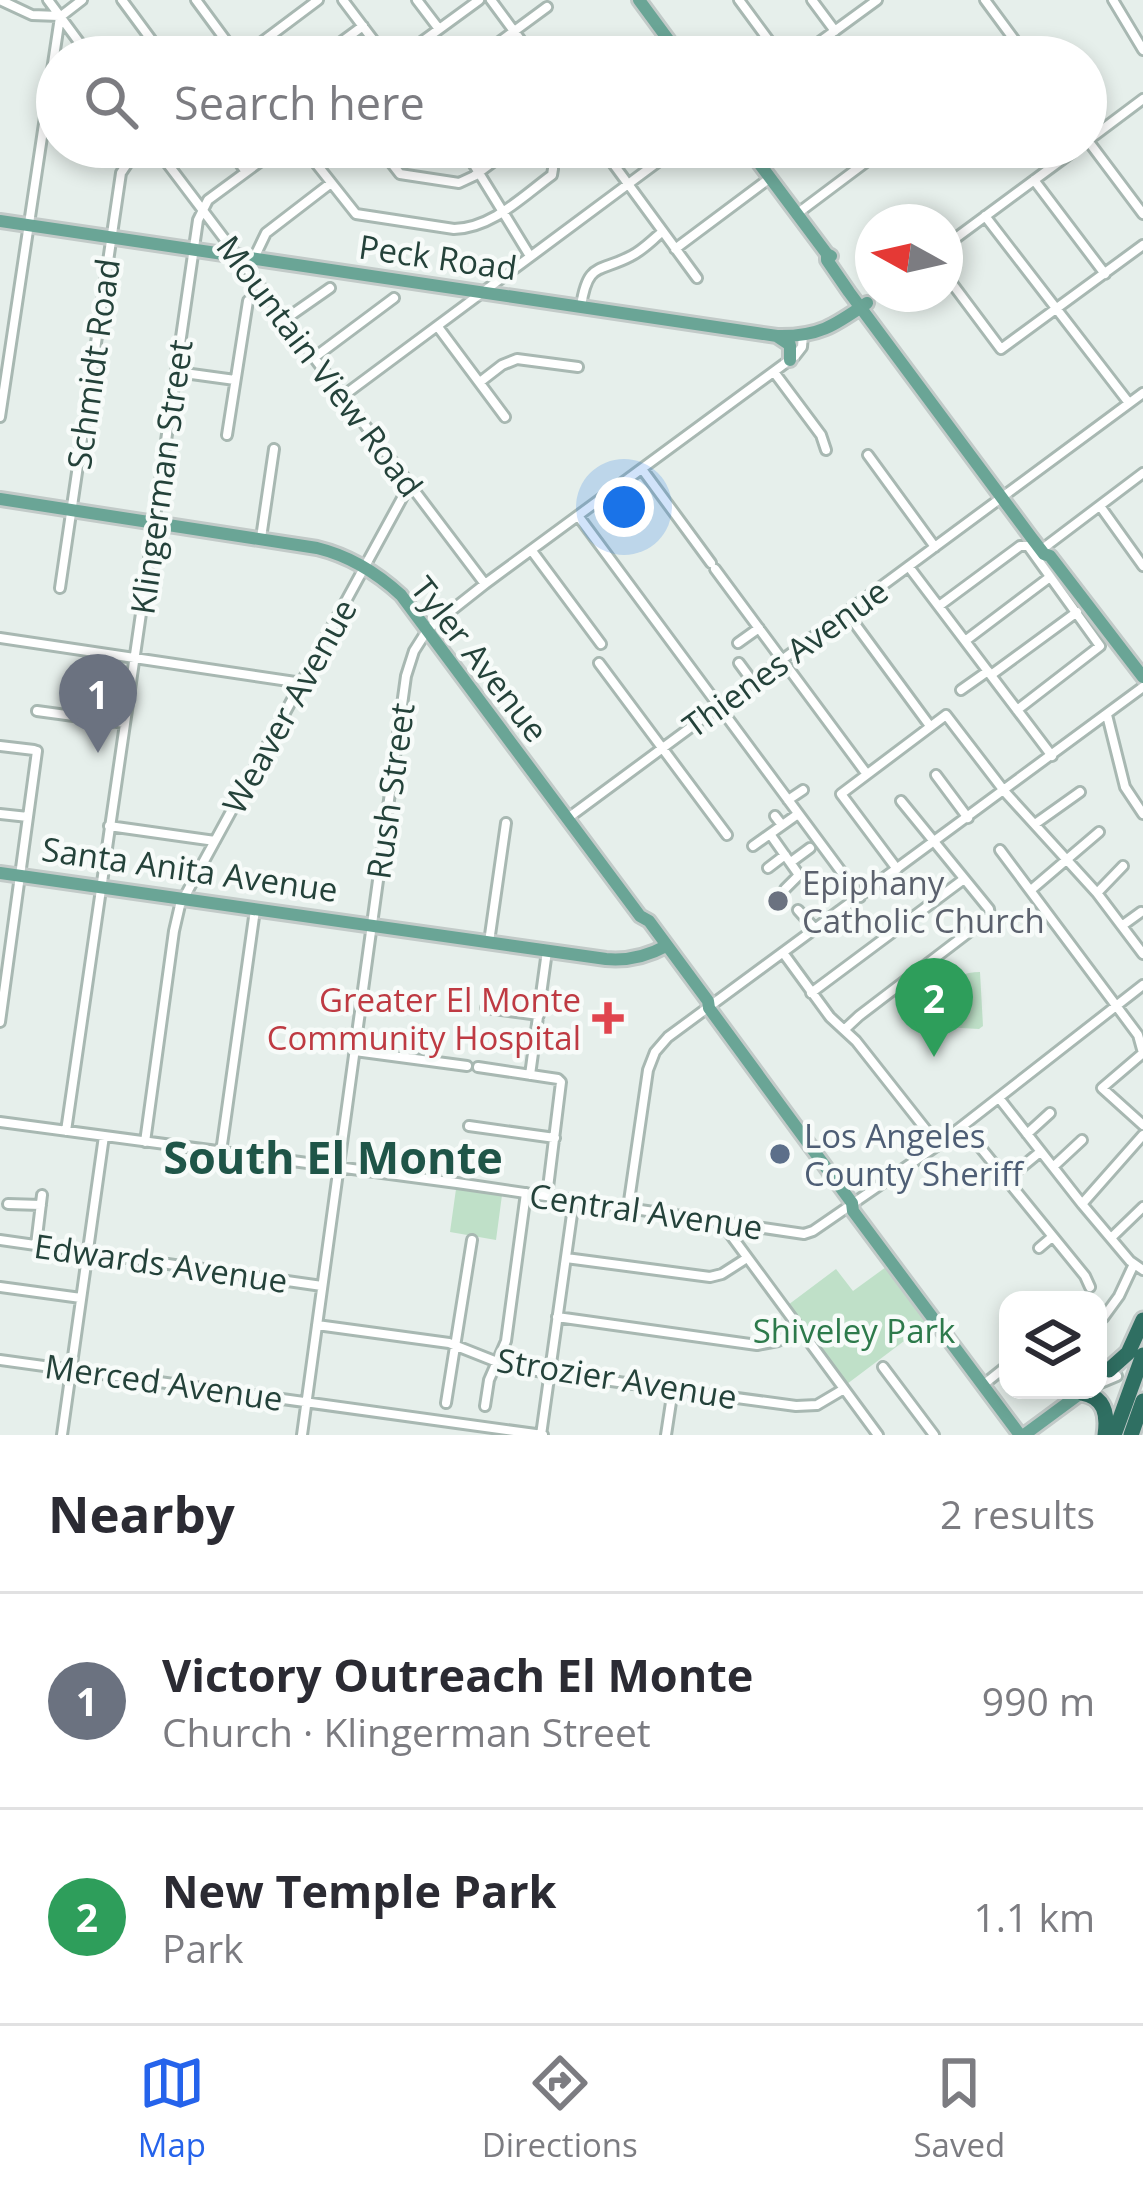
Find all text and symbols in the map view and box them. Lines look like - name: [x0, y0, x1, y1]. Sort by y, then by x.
- search box: [36, 36, 1107, 168]
- icon: search: [78, 69, 144, 135]
- text: Search here: [174, 72, 425, 133]
- north arrow: [855, 204, 963, 312]
- street label: Peck Road: [356, 224, 520, 290]
- street label: Mountain View Road: [207, 226, 433, 506]
- street label: Schmidt Road: [56, 256, 130, 472]
- street label: Klingerman Street: [119, 337, 203, 617]
- your location: [594, 477, 654, 537]
- street label: Tyler Avenue: [401, 567, 559, 751]
- street label: Thienes Avenue: [673, 568, 897, 748]
- street label: Weaver Avenue: [211, 590, 367, 822]
- pin: 1: [59, 654, 137, 753]
- street label: Rush Street: [355, 700, 425, 882]
- street label: Santa Anita Avenue: [39, 826, 341, 912]
- place label: Epiphany Catholic Church: [802, 860, 1045, 943]
- marker: Epiphany Catholic Church: [765, 888, 791, 914]
- pin: 2: [895, 958, 973, 1057]
- place label: Greater El Monte Community Hospital: [267, 977, 581, 1060]
- marker: Greater El Monte Community Hospital: [592, 1002, 624, 1034]
- place label: Los Angeles County Sheriff: [804, 1113, 1025, 1196]
- district label: South El Monte: [163, 1126, 503, 1187]
- marker: Los Angeles County Sheriff: [767, 1141, 793, 1167]
- street label: Central Avenue: [527, 1172, 765, 1250]
- street label: Edwards Avenue: [31, 1223, 291, 1303]
- map controls: [999, 1291, 1107, 1399]
- button: layers: [999, 1291, 1107, 1399]
- park label: Shiveley Park: [753, 1308, 956, 1353]
- street label: Strozier Avenue: [494, 1337, 740, 1419]
- street label: Merced Avenue: [42, 1343, 286, 1421]
- text: Nearby: [48, 1478, 235, 1548]
- text: 2 results: [940, 1487, 1095, 1540]
- text: Victory Outreach El Monte: [162, 1644, 753, 1705]
- text: 1: [76, 1674, 98, 1727]
- text: 990 m: [982, 1674, 1095, 1727]
- text: Church · Klingerman Street: [162, 1705, 651, 1758]
- text: New Temple Park: [162, 1860, 556, 1921]
- text: 2: [76, 1890, 98, 1943]
- text: 1.1 km: [973, 1890, 1095, 1943]
- text: Park: [162, 1921, 244, 1974]
- tab: Map: [138, 2050, 206, 2167]
- tab: Directions: [482, 2050, 638, 2167]
- tab: Saved: [913, 2050, 1005, 2167]

